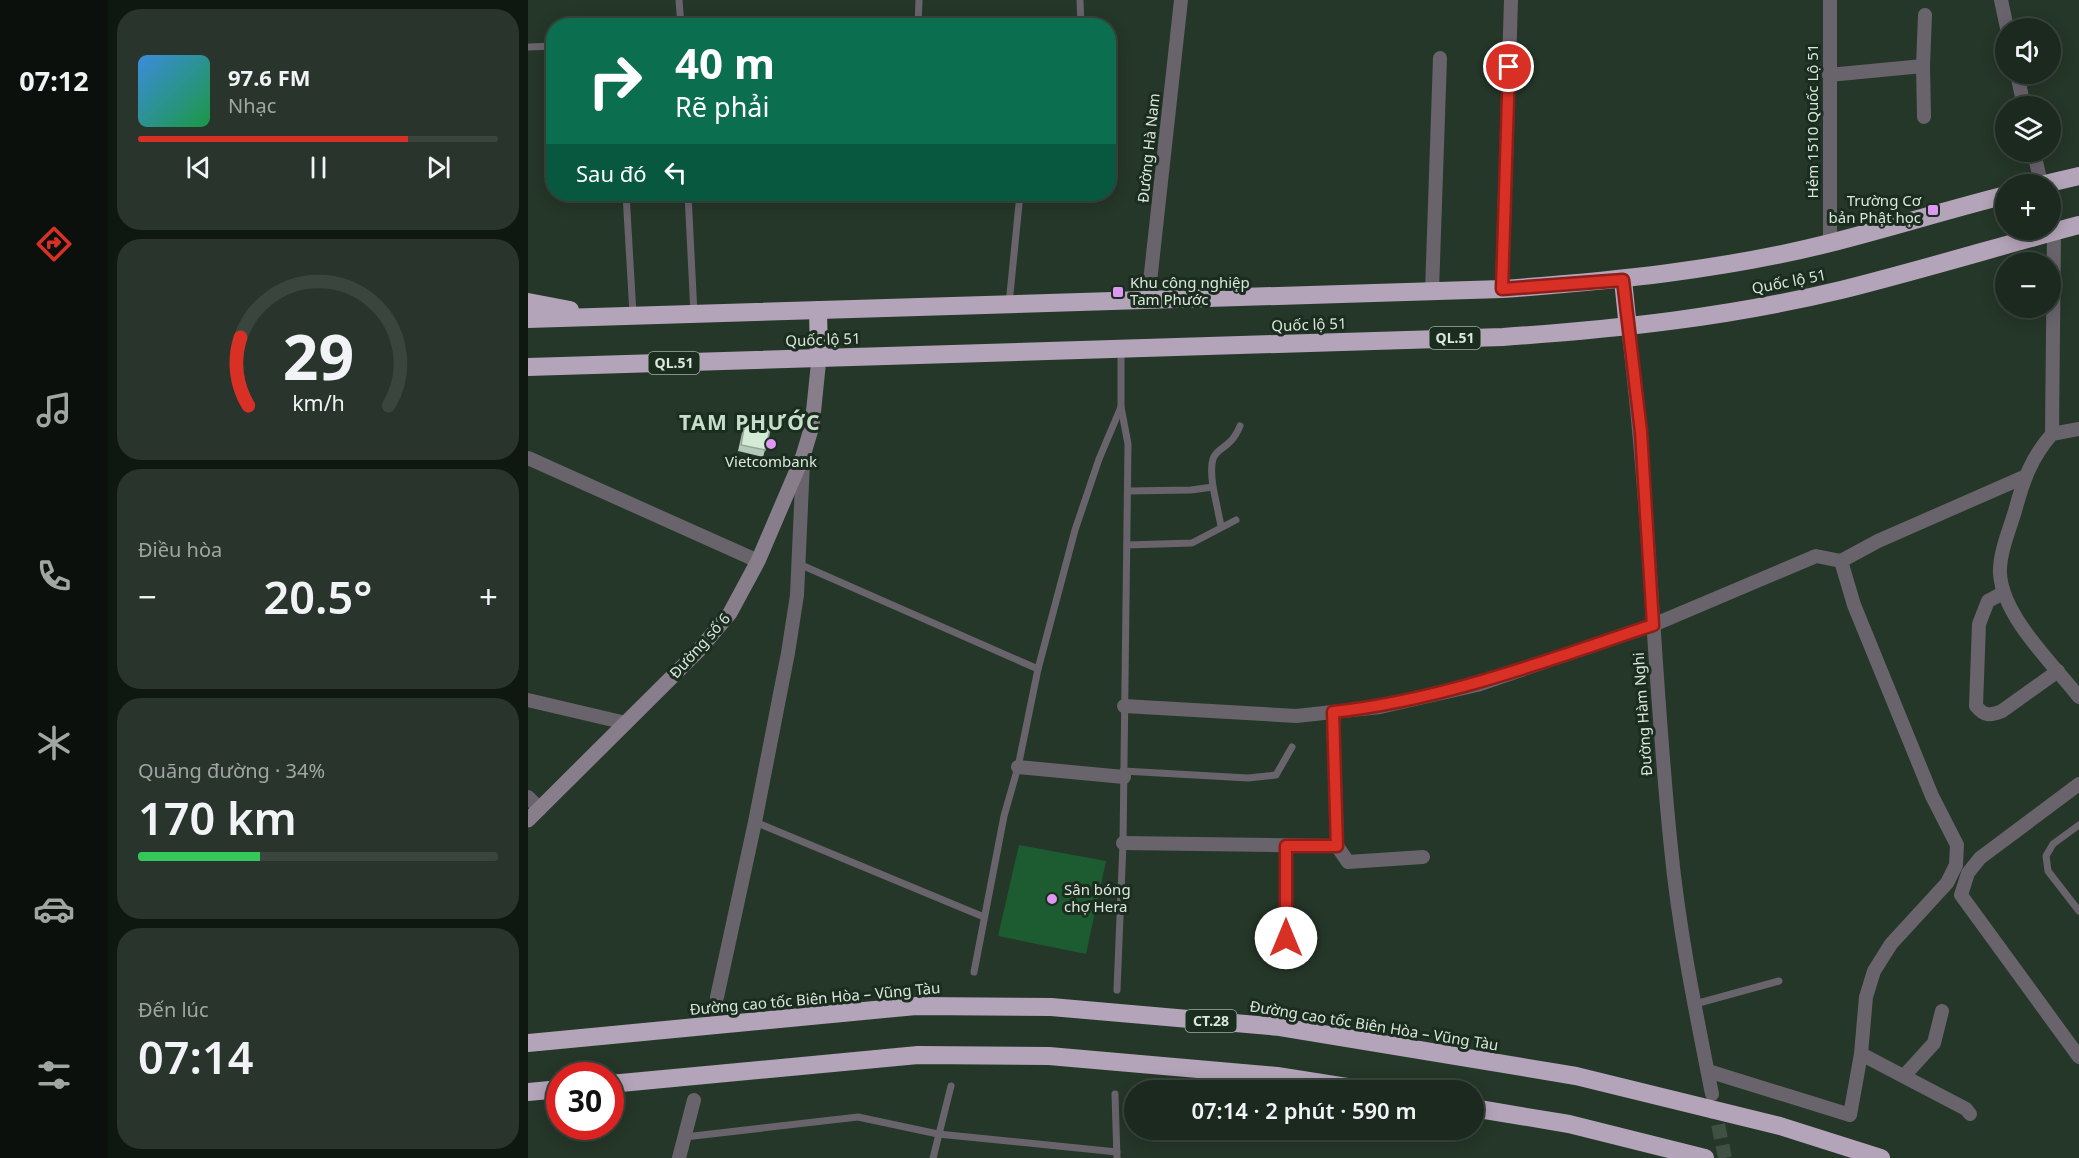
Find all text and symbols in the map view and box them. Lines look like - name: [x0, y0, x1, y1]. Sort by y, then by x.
- map controls: [1995, 18, 2061, 318]
- button: sound: [1995, 18, 2061, 84]
- text: 40 m: [675, 34, 775, 91]
- pin: [1483, 41, 1534, 92]
- icon: right: [576, 42, 654, 120]
- street label: Hẻm 1510 Quốc Lộ 51: [1802, 44, 1822, 198]
- icon: arrive: [1492, 50, 1525, 83]
- text: 07:12: [19, 62, 89, 99]
- text: 97.6 FM: [228, 62, 310, 92]
- text: Rẽ phải: [675, 88, 769, 125]
- text: Nhạc: [228, 92, 276, 119]
- street label: Đường Hà Nam: [1132, 92, 1164, 204]
- button: layers: [1995, 96, 2061, 162]
- icon: previous: [182, 151, 215, 184]
- icon: pause: [302, 151, 335, 184]
- icon: next: [422, 151, 455, 184]
- icon: left: [659, 156, 692, 189]
- text: Sau đó: [576, 158, 647, 188]
- button: +: [1995, 174, 2061, 240]
- place label: Trường Cơ bản Phật học: [1829, 190, 1922, 227]
- marker: Trường Cơ bản Phật học: [1926, 203, 1940, 217]
- icon: directions: [33, 223, 75, 265]
- button: −: [1995, 252, 2061, 318]
- street label: Quốc lộ 51: [1750, 264, 1828, 298]
- place label: Khu công nghiệp Tam Phước: [1130, 272, 1250, 309]
- marker: Khu công nghiệp Tam Phước: [1111, 285, 1125, 299]
- text: 29: [282, 313, 354, 398]
- street label: Quốc lộ 51: [1271, 313, 1347, 335]
- road number: QL.51: [1430, 327, 1480, 349]
- street label: Quốc lộ 51: [785, 328, 861, 350]
- road number: QL.51: [648, 352, 700, 374]
- icon: music: [33, 389, 75, 431]
- text: km/h: [292, 389, 344, 418]
- district label: TAM PHƯỚC: [679, 408, 821, 436]
- marker: Vietcombank: [764, 437, 778, 451]
- place label: Vietcombank: [725, 451, 817, 471]
- text: Điều hòa: [138, 536, 222, 563]
- icon: phone: [33, 555, 75, 597]
- text: 20.5°: [264, 566, 372, 627]
- text: −: [138, 574, 157, 619]
- text: +: [479, 574, 498, 619]
- street label: Đường số 6: [665, 608, 734, 682]
- street label: Đường Hàm Nghi: [1628, 652, 1656, 777]
- icon: climate: [33, 722, 75, 764]
- text: Quãng đường · 34%: [138, 757, 325, 784]
- text: 170 km: [138, 787, 297, 848]
- place label: Sân bóng chợ Hera: [1064, 879, 1131, 916]
- icon: car: [33, 888, 75, 930]
- marker: Sân bóng chợ Hera: [1045, 892, 1059, 906]
- position arrow: [1254, 906, 1318, 970]
- street label: Đường cao tốc Biên Hòa – Vũng Tàu: [689, 977, 941, 1019]
- street label: Đường cao tốc Biên Hòa – Vũng Tàu: [1248, 995, 1500, 1055]
- text: Đến lúc: [138, 996, 209, 1023]
- road number: CT.28: [1186, 1010, 1236, 1032]
- text: 07:14: [138, 1026, 253, 1087]
- icon: filters: [33, 1054, 75, 1096]
- speed limit sign: 30: [546, 1062, 624, 1140]
- text: 07:14 · 2 phút · 590 m: [1191, 1095, 1417, 1125]

